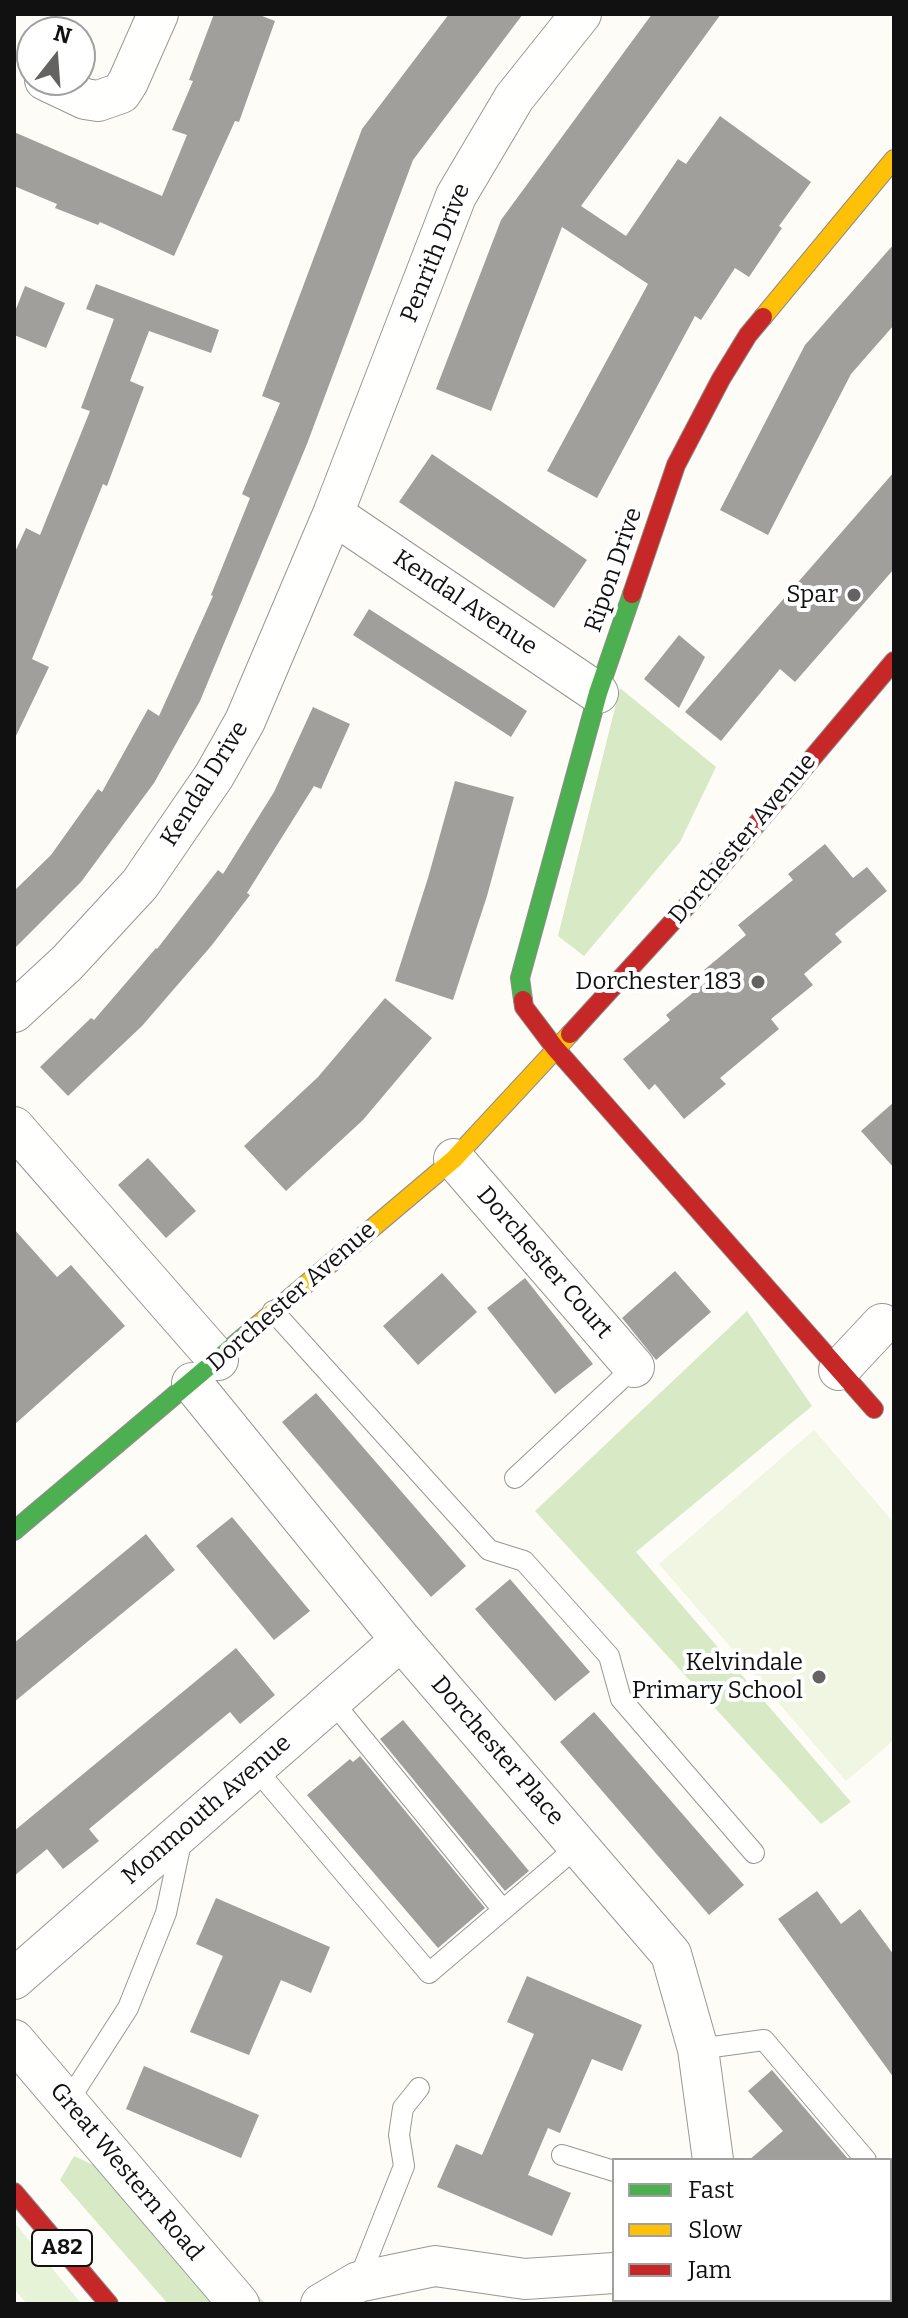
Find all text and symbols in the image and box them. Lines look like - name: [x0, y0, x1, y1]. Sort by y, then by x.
- north arrow: [16, 16, 96, 96]
- text: N: [51, 19, 75, 50]
- street label: Penrith Drive: [395, 179, 477, 327]
- street label: Ripon Drive: [579, 504, 649, 636]
- street label: Kendal Avenue: [388, 544, 542, 662]
- place label: Spar: [786, 581, 838, 609]
- marker: Spar: [845, 586, 863, 604]
- street label: Kendal Drive: [155, 716, 255, 852]
- street label: Dorchester Avenue: [663, 748, 823, 930]
- place label: Dorchester 183: [575, 968, 742, 996]
- marker: Dorchester 183: [749, 973, 767, 991]
- street label: Dorchester Court: [470, 1181, 618, 1345]
- street label: Dorchester Avenue: [202, 1216, 382, 1378]
- place label: Kelvindale Primary School: [632, 1649, 803, 1705]
- marker: Kelvindale Primary School: [810, 1668, 828, 1686]
- street label: Dorchester Place: [424, 1671, 570, 1831]
- street label: Monmouth Avenue: [117, 1729, 297, 1891]
- street label: Great Western Road: [43, 2077, 209, 2267]
- legend: [612, 2158, 892, 2302]
- text: Fast: [688, 2176, 734, 2204]
- text: Slow: [688, 2216, 742, 2244]
- road number: A82: [32, 2230, 92, 2266]
- text: Jam: [688, 2256, 731, 2284]

